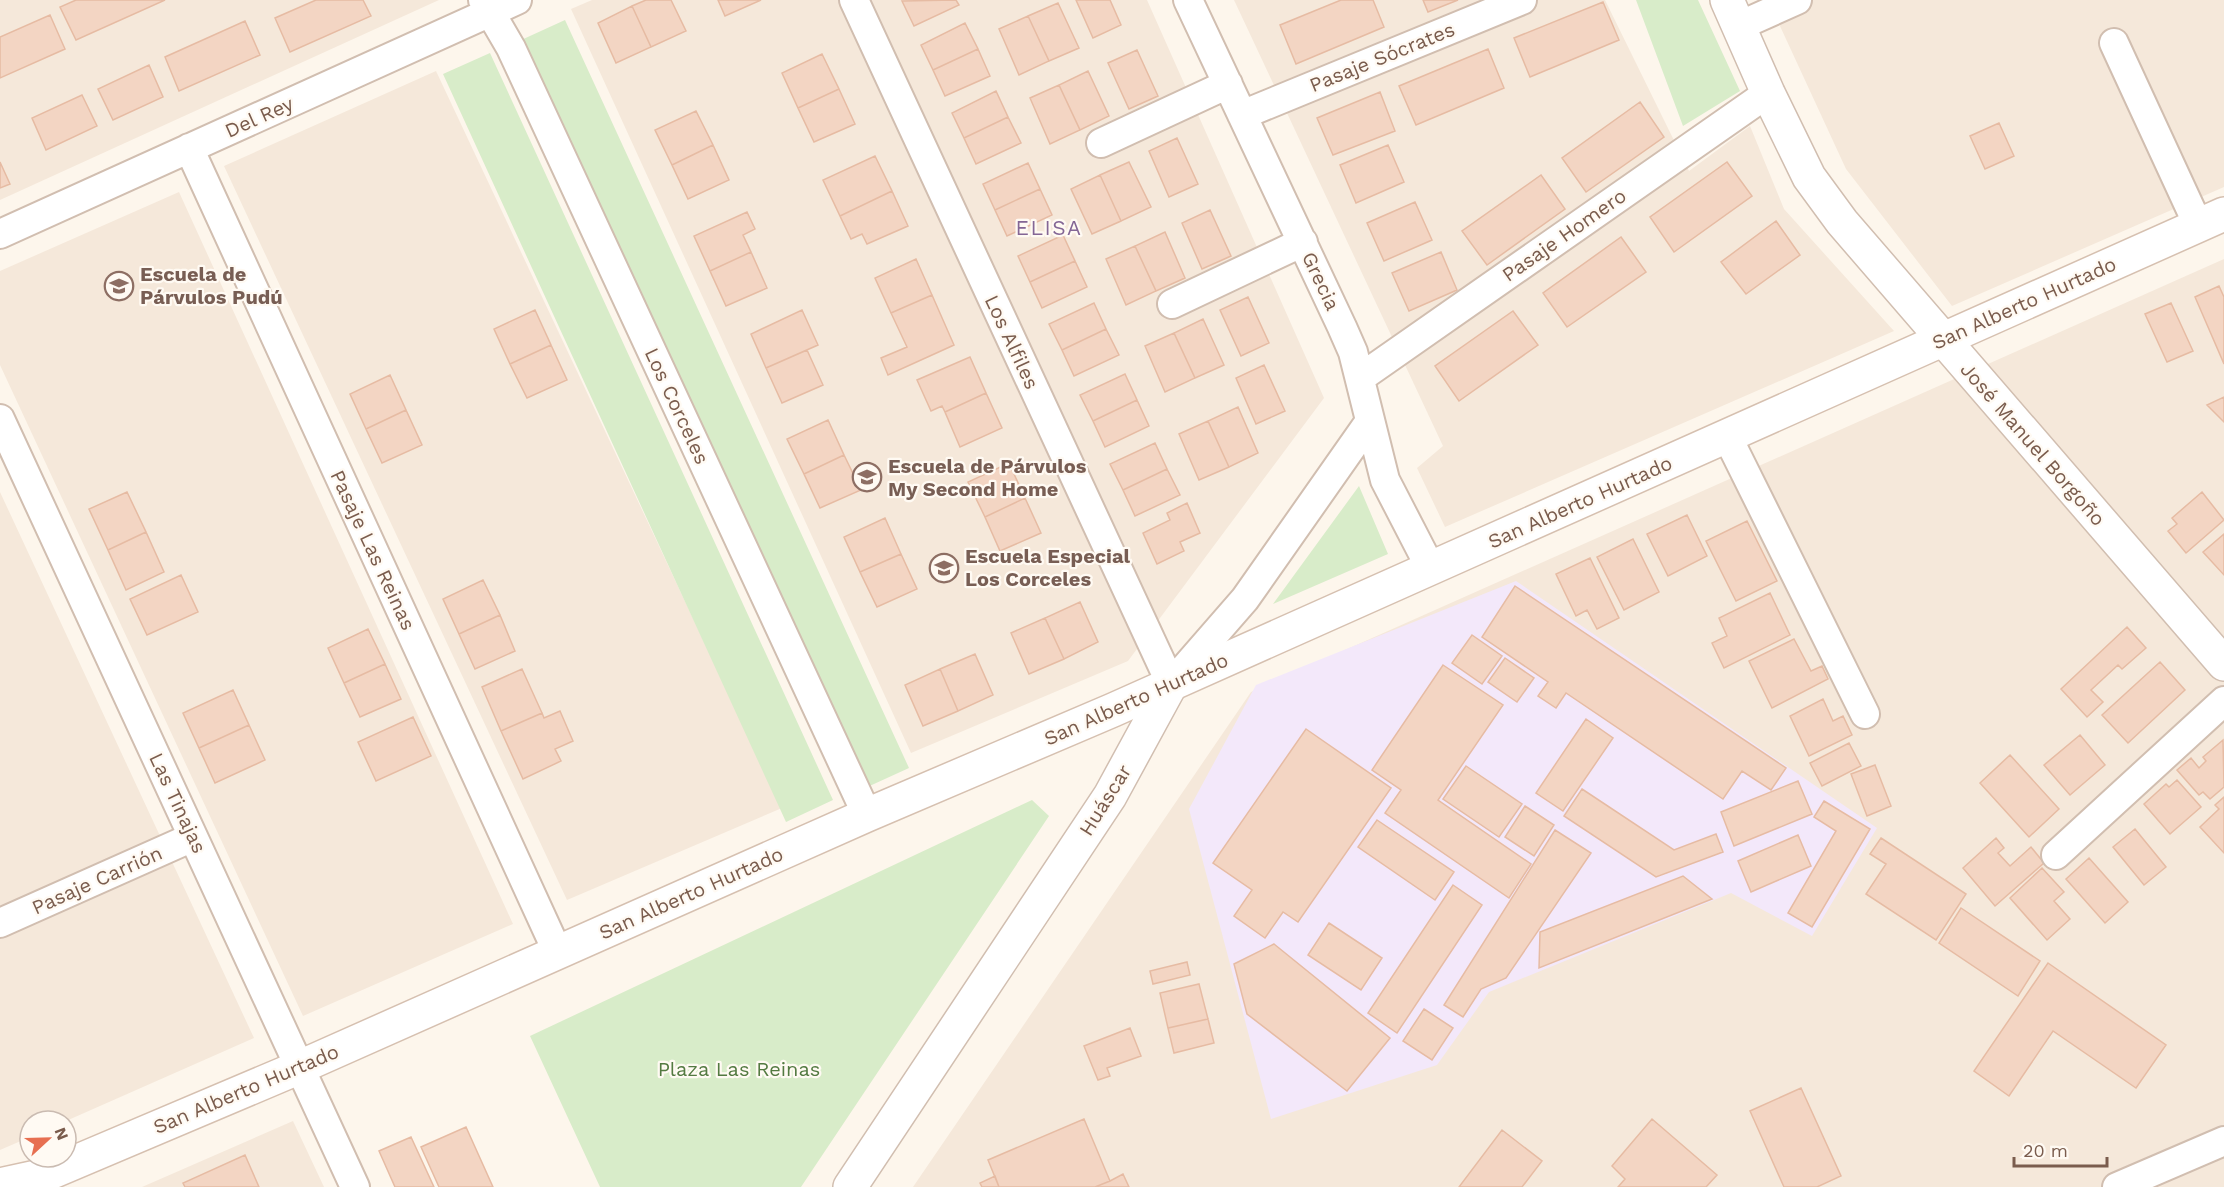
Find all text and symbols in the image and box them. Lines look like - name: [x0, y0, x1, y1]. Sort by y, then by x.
- street label: Pasaje Sócrates: [1306, 17, 1458, 97]
- street label: Del Rey: [221, 91, 298, 143]
- street label: Pasaje Homero: [1497, 183, 1631, 287]
- district label: ELISA: [1016, 215, 1082, 240]
- street label: Grecia: [1297, 248, 1345, 314]
- street label: San Alberto Hurtado: [1928, 252, 2120, 354]
- place label: Escuela de Párvulos Pudú: [140, 262, 283, 309]
- school or university icon: Escuela de Párvulos Pudú: [103, 270, 135, 302]
- street label: Los Alfiles: [980, 291, 1044, 393]
- street label: Los Corceles: [640, 344, 714, 468]
- street label: José Manuel Borgoño: [1956, 357, 2110, 531]
- street label: San Alberto Hurtado: [1484, 451, 1676, 553]
- place label: Escuela de Párvulos My Second Home: [888, 454, 1087, 501]
- school or university icon: Escuela de Párvulos My Second Home: [851, 461, 883, 493]
- street label: Pasaje Las Reinas: [325, 466, 421, 634]
- place label: Escuela Especial Los Corceles: [965, 544, 1130, 591]
- school or university icon: Escuela Especial Los Corceles: [928, 552, 960, 584]
- street label: San Alberto Hurtado: [1040, 648, 1232, 750]
- street label: Las Tinajas: [144, 749, 212, 857]
- street label: Huáscar: [1074, 760, 1136, 840]
- street label: Pasaje Carrión: [28, 841, 166, 919]
- street label: San Alberto Hurtado: [595, 842, 787, 944]
- street label: San Alberto Hurtado: [150, 1039, 342, 1139]
- park label: Plaza Las Reinas: [658, 1057, 820, 1081]
- north arrow: [18, 1109, 78, 1169]
- text: N: [50, 1125, 72, 1143]
- scale bar: [2014, 1130, 2107, 1168]
- text: 20 m: [2023, 1140, 2068, 1161]

